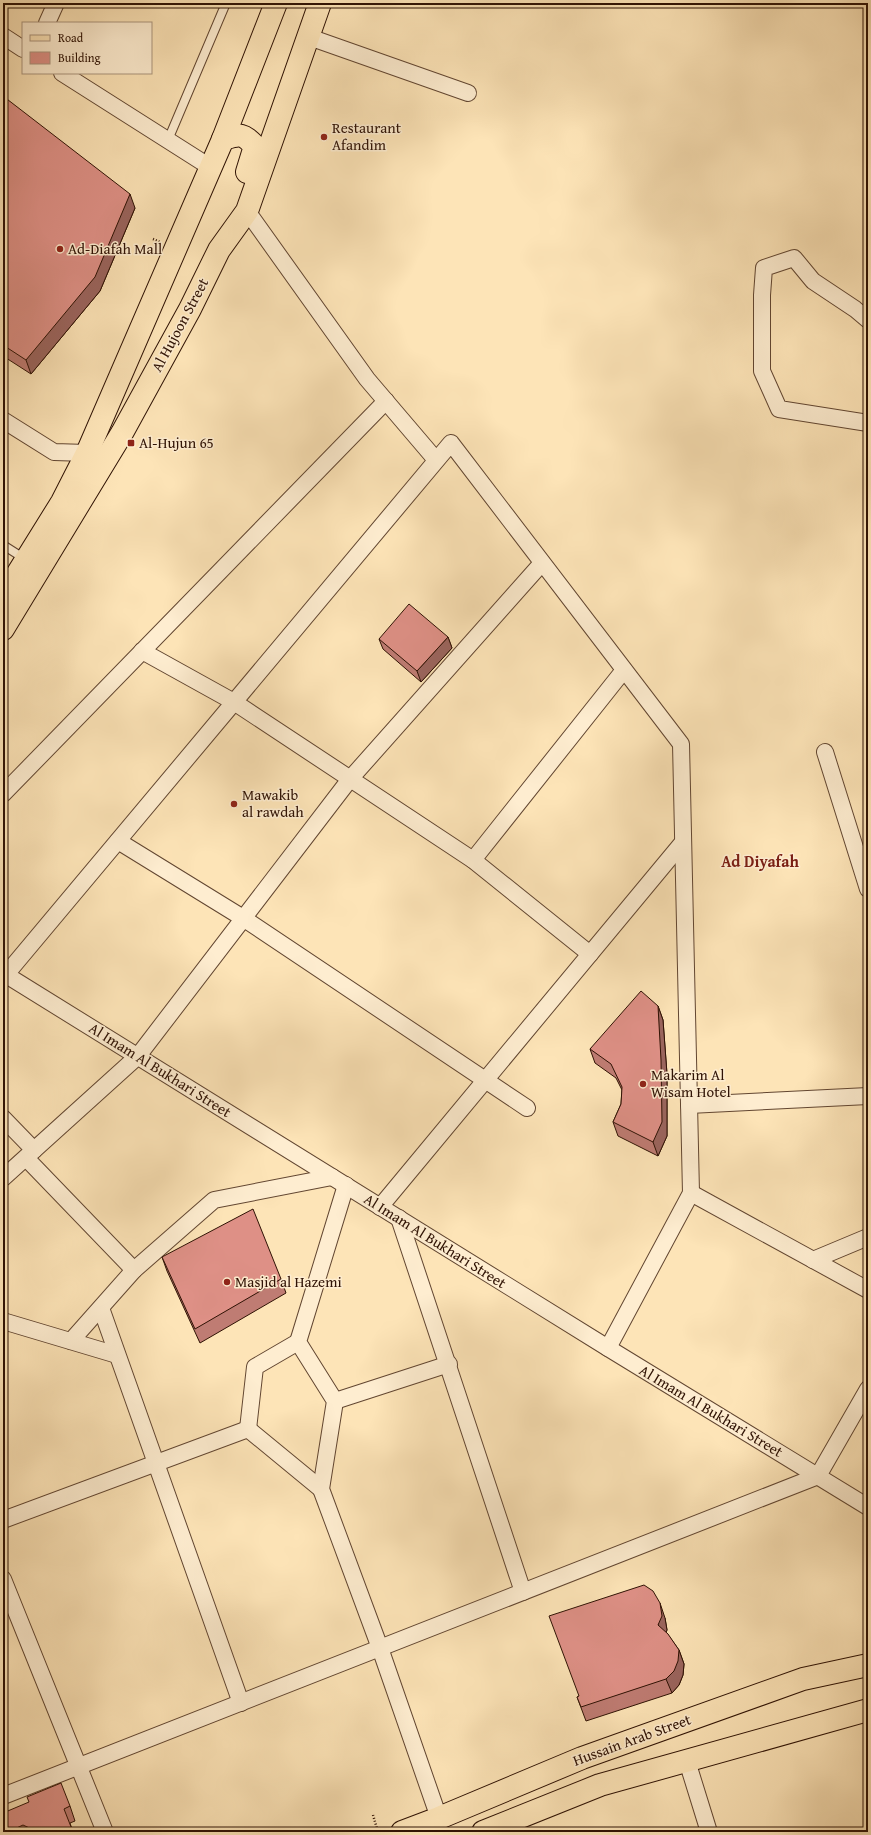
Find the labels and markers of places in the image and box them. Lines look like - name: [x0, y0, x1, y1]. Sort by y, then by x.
- place label: Restaurant Afandim: [332, 117, 402, 155]
- marker: Restaurant Afandim: [319, 132, 329, 142]
- place label: Ad-Diafah Mall: [68, 238, 162, 259]
- marker: Ad-Diafah Mall: [55, 244, 65, 254]
- place label: Al-Hujun 65: [139, 432, 214, 453]
- marker: Al-Hujun 65: [126, 438, 136, 448]
- place label: Mawakib al rawdah: [242, 784, 304, 822]
- marker: Mawakib al rawdah: [229, 799, 239, 809]
- place label: Makarim Al Wisam Hotel: [651, 1064, 731, 1102]
- marker: Makarim Al Wisam Hotel: [638, 1079, 648, 1089]
- place label: Masjid al Hazemi: [235, 1271, 342, 1292]
- marker: Masjid al Hazemi: [222, 1277, 232, 1287]

